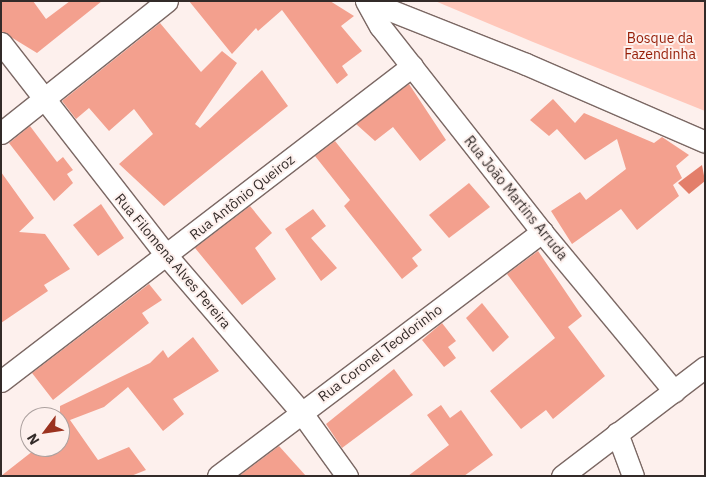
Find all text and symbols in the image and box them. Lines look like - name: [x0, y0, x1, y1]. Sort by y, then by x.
- park label: Bosque da Fazendinha: [624, 30, 696, 62]
- street label: Rua João Martins Arruda: [461, 133, 571, 263]
- street label: Rua Antônio Queiroz: [186, 151, 298, 243]
- street label: Rua Filomena Alves Pereira: [112, 190, 234, 332]
- street label: Rua Coronel Teodorinho: [315, 301, 445, 405]
- north arrow: [20, 407, 70, 457]
- text: N: [23, 430, 43, 448]

